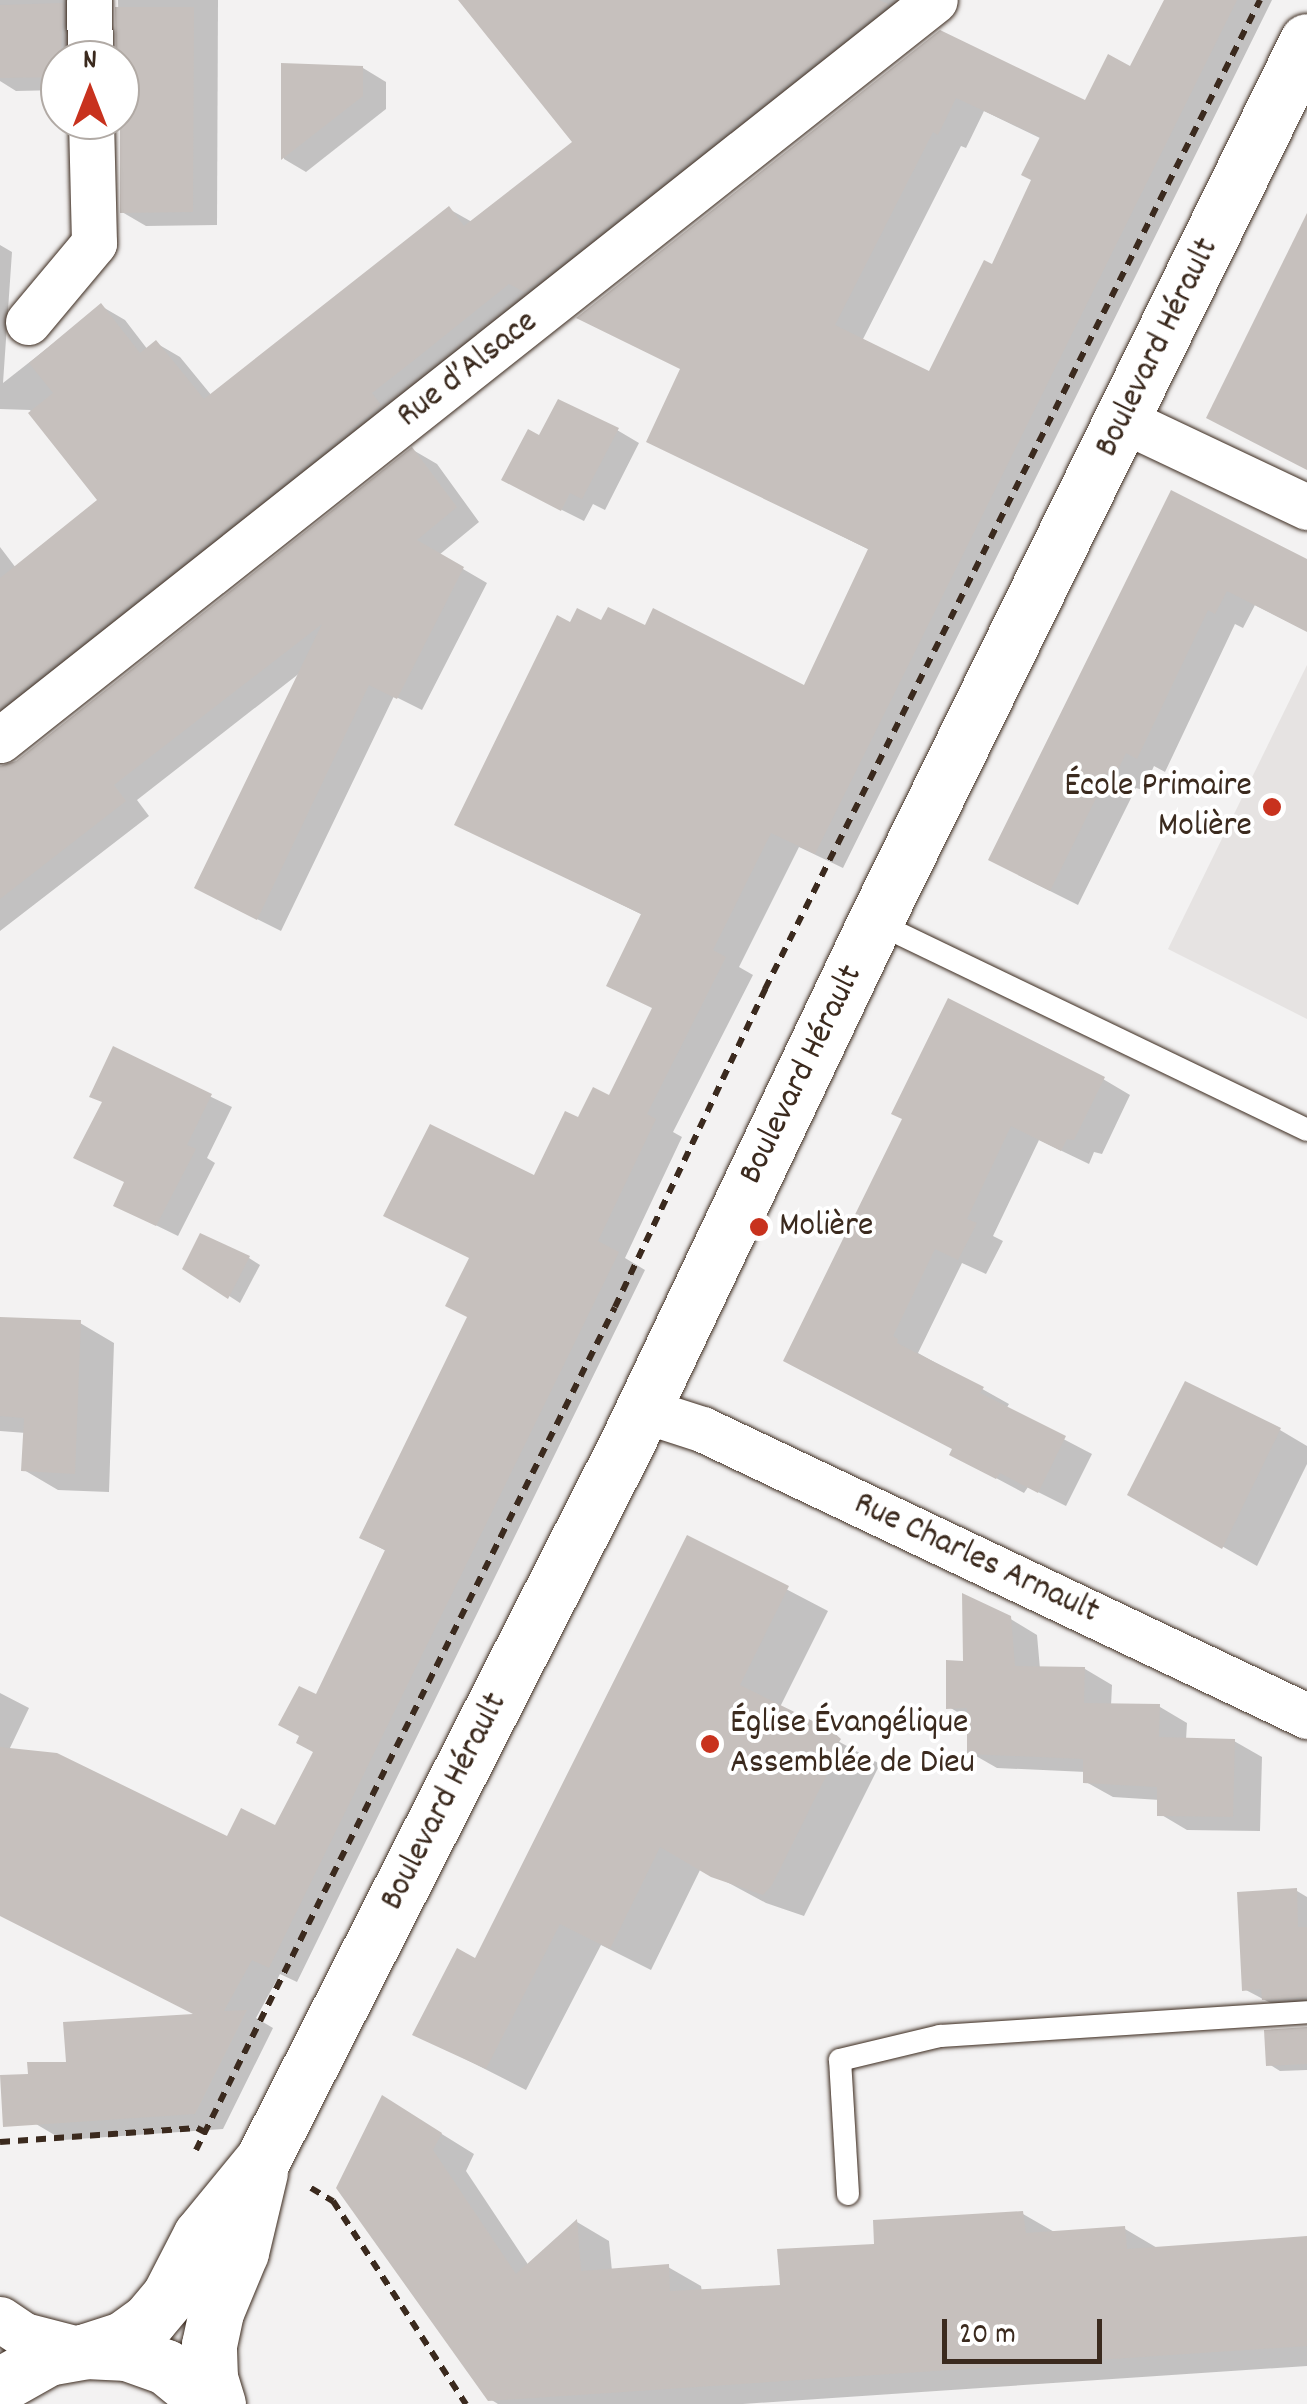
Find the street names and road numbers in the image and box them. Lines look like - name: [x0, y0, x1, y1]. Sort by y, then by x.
- street label: Boulevard Hérault: [1087, 232, 1229, 464]
- street label: Rue d’Alsace: [389, 302, 547, 438]
- street label: Boulevard Hérault: [731, 959, 873, 1191]
- street label: Rue Charles Arnault: [847, 1484, 1105, 1634]
- street label: Boulevard Hérault: [372, 1686, 518, 1918]

